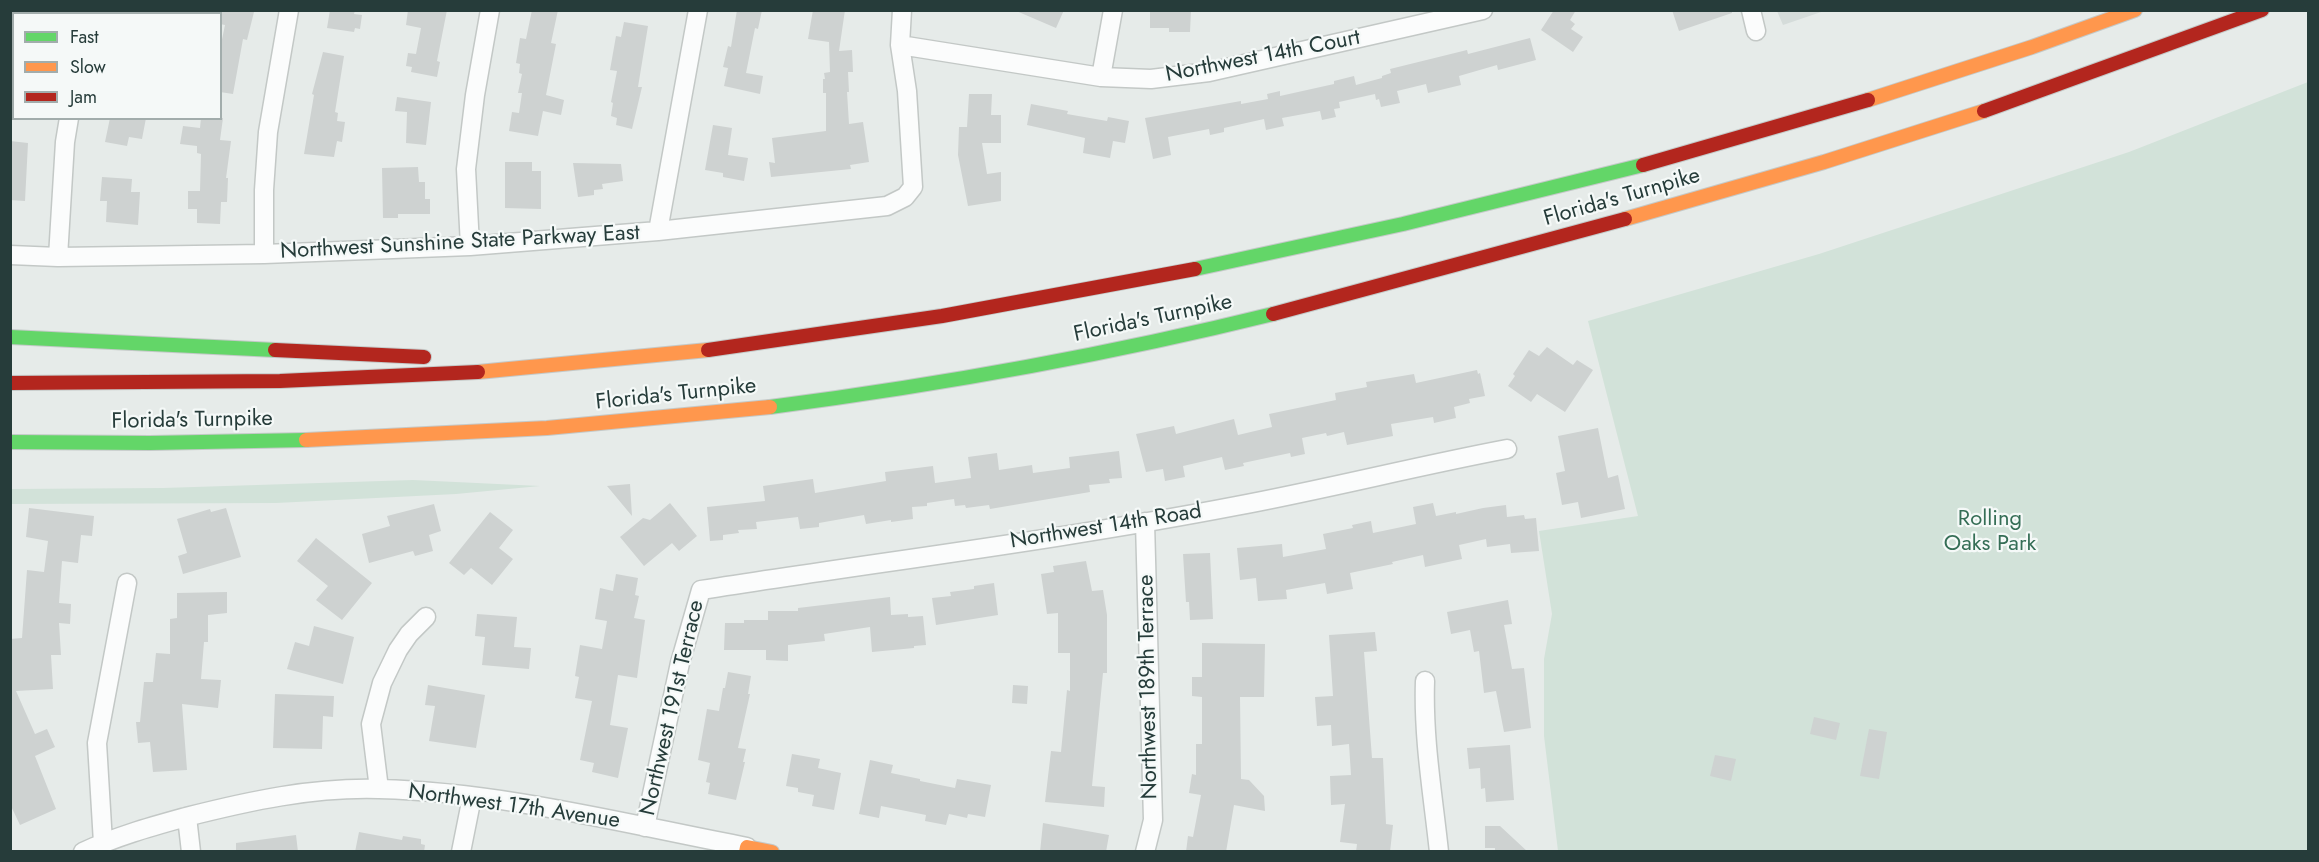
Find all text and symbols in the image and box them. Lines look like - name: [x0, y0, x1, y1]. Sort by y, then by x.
- legend: [12, 12, 222, 120]
- text: Fast: [70, 24, 99, 50]
- street label: Northwest 14th Court: [1163, 25, 1363, 89]
- text: Slow: [70, 54, 106, 80]
- text: Jam: [70, 84, 97, 110]
- street label: Florida's Turnpike: [1541, 163, 1703, 233]
- street label: Northwest Sunshine State Parkway East: [280, 220, 640, 266]
- street label: Florida's Turnpike: [1071, 289, 1235, 349]
- street label: Florida's Turnpike: [594, 373, 758, 417]
- street label: Florida's Turnpike: [111, 406, 273, 436]
- street label: Northwest 14th Road: [1008, 499, 1204, 555]
- park label: Rolling Oaks Park: [1944, 507, 2036, 558]
- street label: Northwest 189th Terrace: [1134, 574, 1164, 800]
- street label: Northwest 191st Terrace: [635, 598, 711, 818]
- street label: Northwest 17th Avenue: [406, 779, 622, 835]

